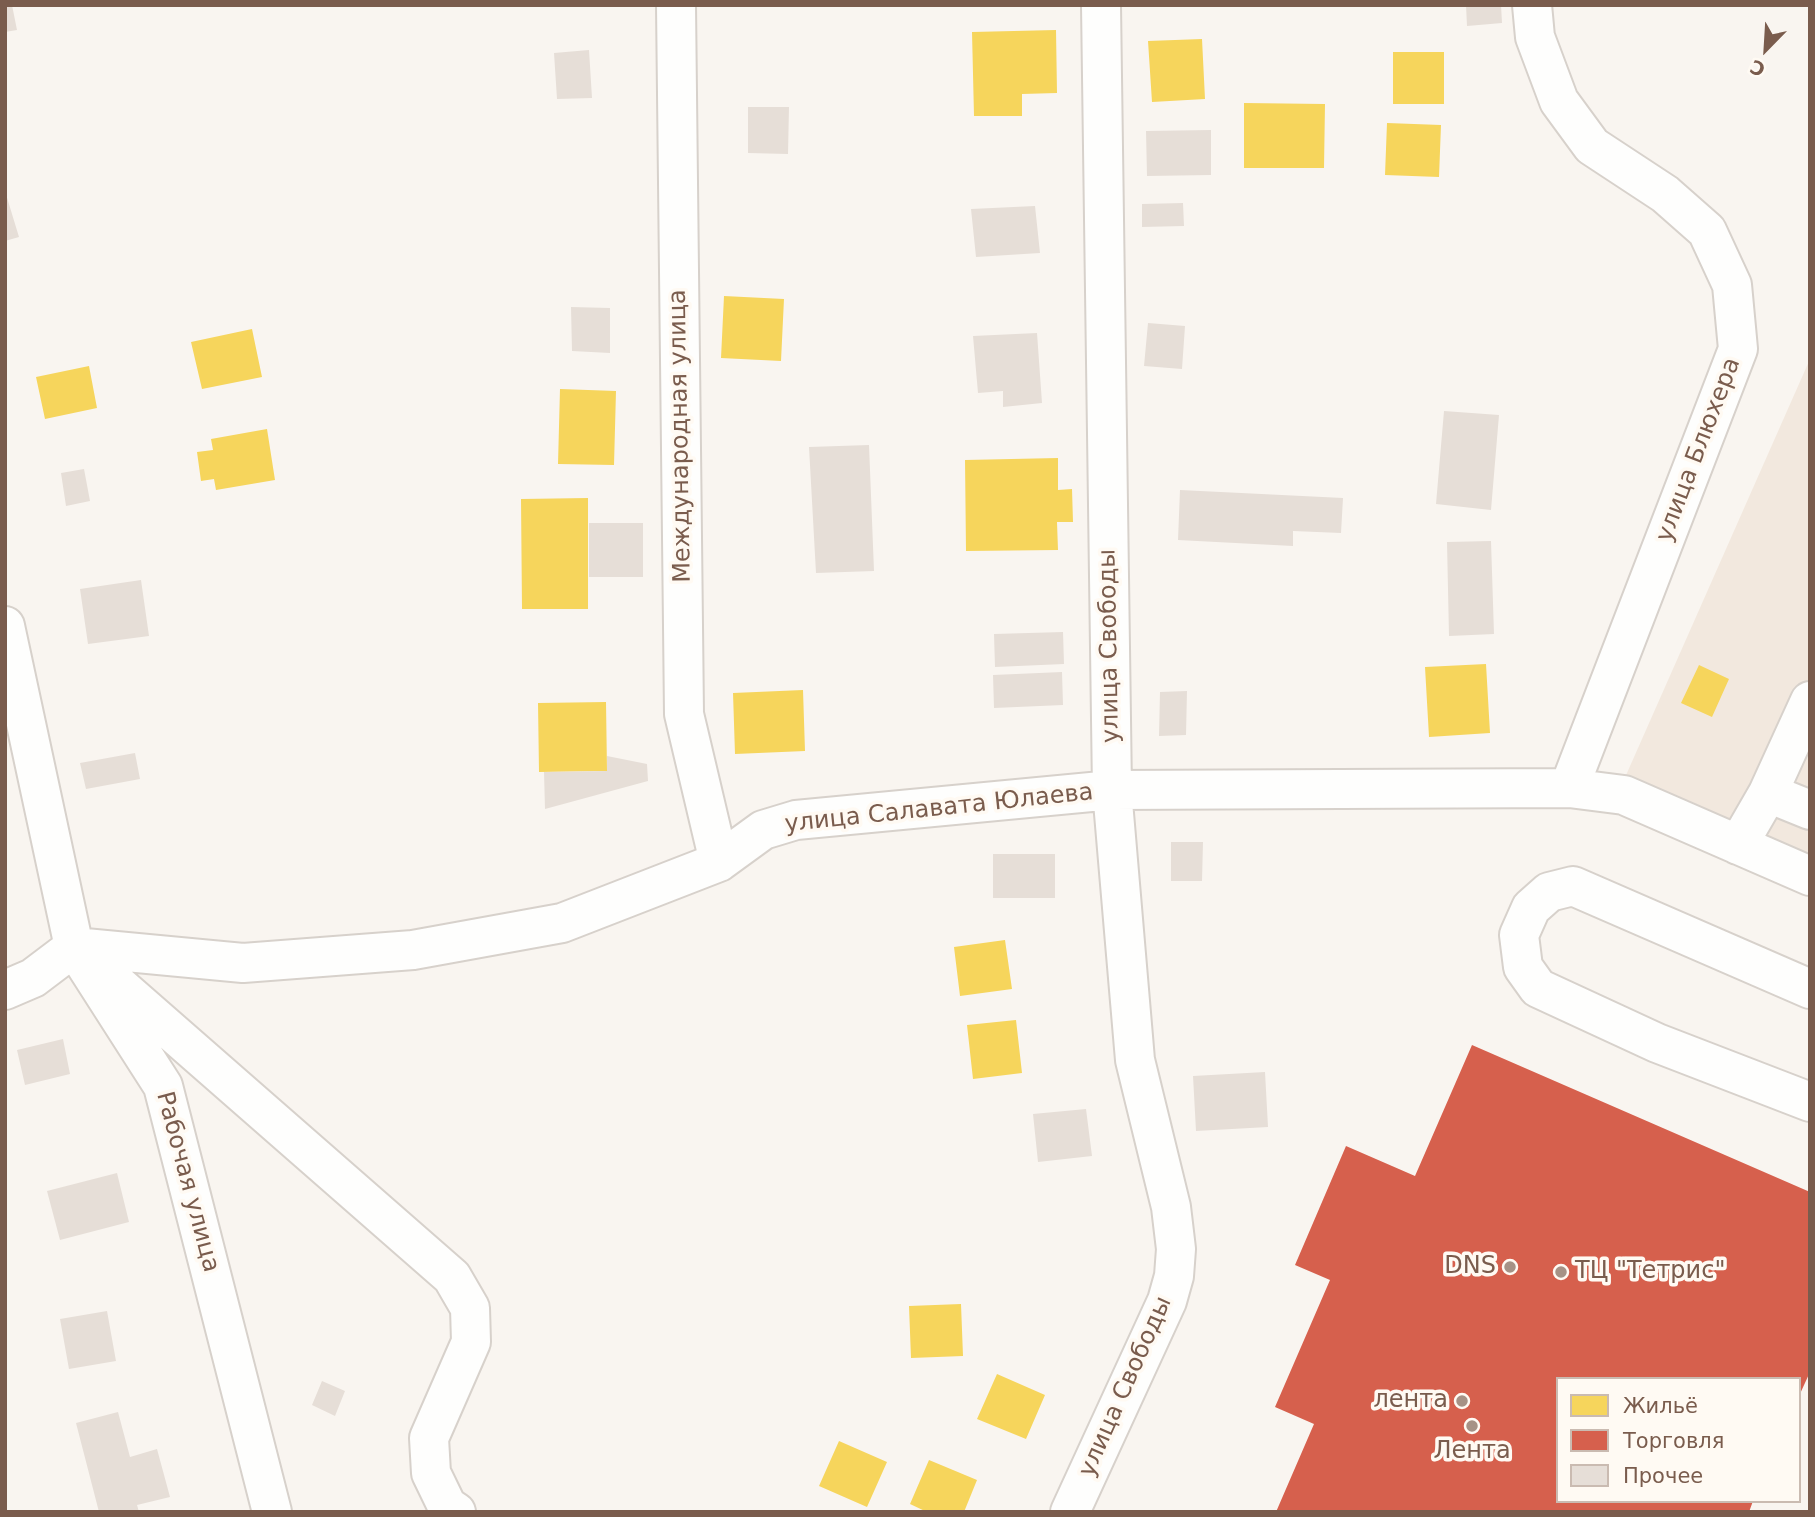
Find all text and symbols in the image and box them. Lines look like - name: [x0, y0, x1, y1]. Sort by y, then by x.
- north arrow: [1731, 14, 1801, 84]
- text: С: [1747, 55, 1768, 81]
- street label: Международная улица: [664, 289, 698, 583]
- street label: улица Блюхера: [1651, 354, 1747, 546]
- street label: улица Свободы: [1094, 549, 1126, 743]
- street label: улица Салавата Юлаева: [783, 778, 1095, 840]
- street label: Рабочая улица: [149, 1089, 225, 1275]
- place label: DNS: [1444, 1253, 1496, 1281]
- place label: ТЦ "Тетрис": [1575, 1258, 1725, 1286]
- marker: DNS: [1502, 1259, 1518, 1275]
- marker: ТЦ "Тетрис": [1553, 1264, 1569, 1280]
- street label: улица Свободы: [1073, 1292, 1179, 1482]
- legend: [1556, 1377, 1801, 1503]
- place label: лента: [1374, 1387, 1448, 1415]
- marker: лента: [1454, 1393, 1470, 1409]
- text: Жильё: [1623, 1394, 1698, 1418]
- marker: Лента: [1464, 1418, 1480, 1434]
- text: Торговля: [1623, 1429, 1724, 1453]
- place label: Лента: [1433, 1438, 1511, 1466]
- text: Прочее: [1623, 1464, 1703, 1488]

